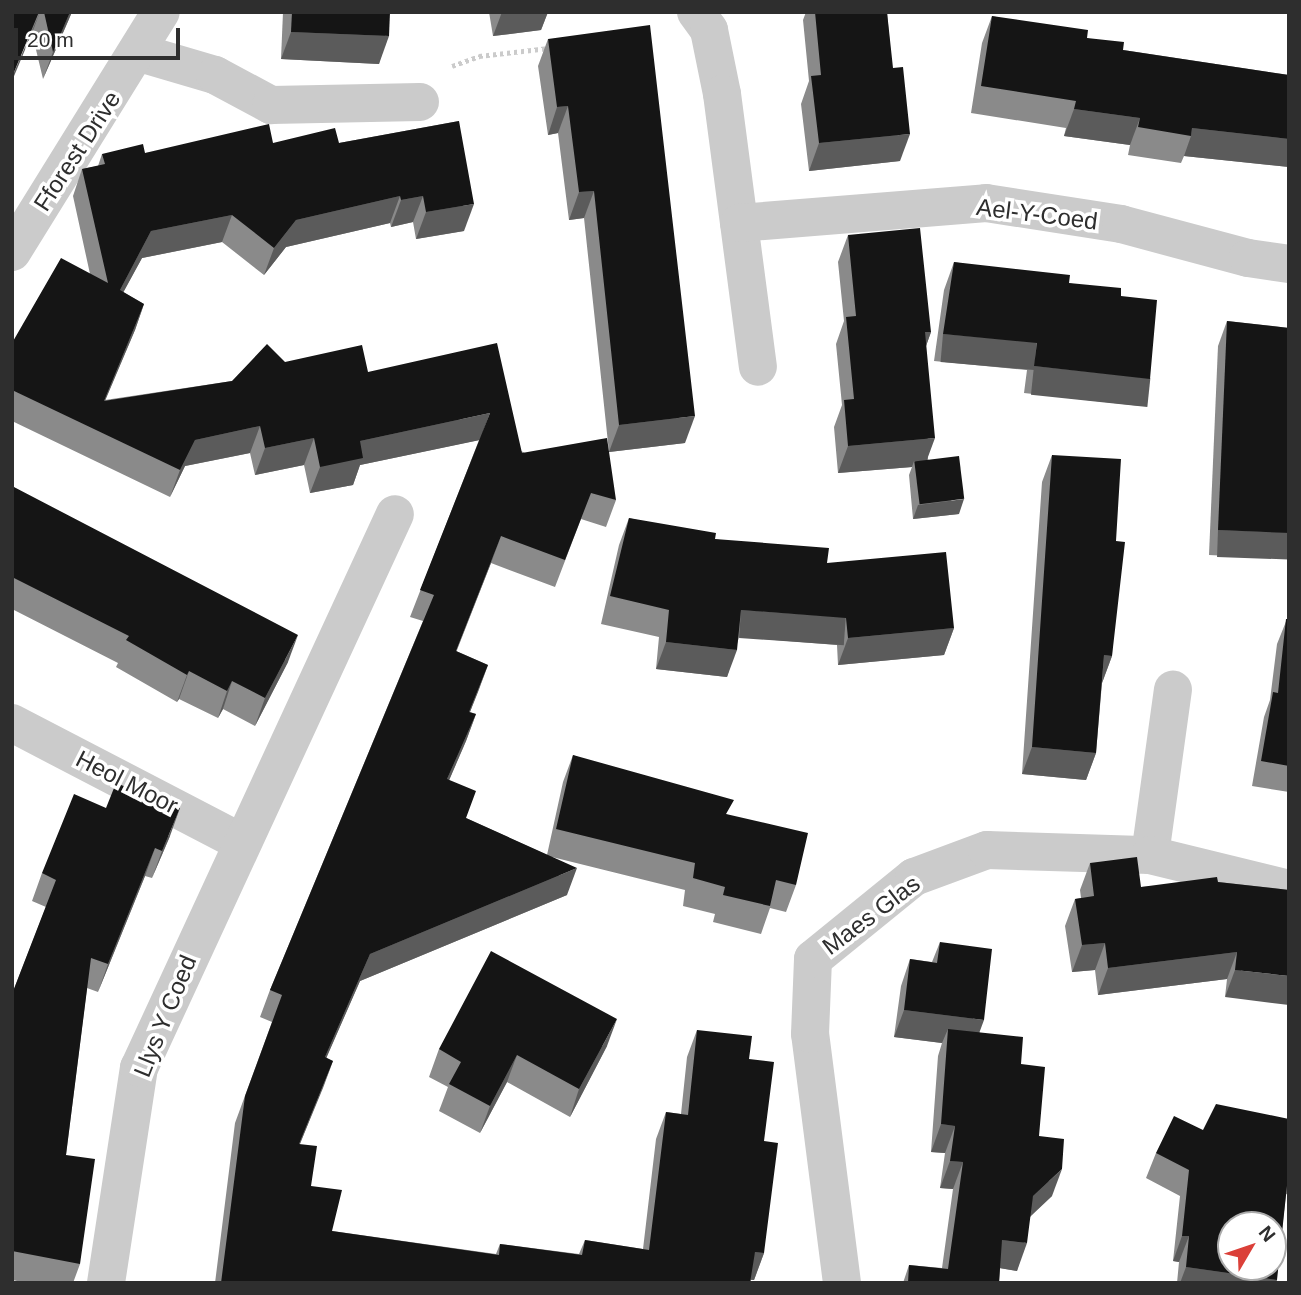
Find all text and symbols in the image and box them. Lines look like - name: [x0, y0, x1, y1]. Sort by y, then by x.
- scale bar: [18, 14, 184, 58]
- text: 20 m: [27, 28, 74, 51]
- street label: Fforest Drive: [28, 86, 126, 216]
- street label: Ael-Y-Coed: [975, 192, 1099, 236]
- street label: Heol Moor: [71, 744, 183, 820]
- street label: Maes Glas: [817, 869, 925, 961]
- street label: Llys Y Coed: [127, 951, 203, 1081]
- north arrow: [1217, 1211, 1287, 1281]
- text: N: [1255, 1222, 1280, 1246]

